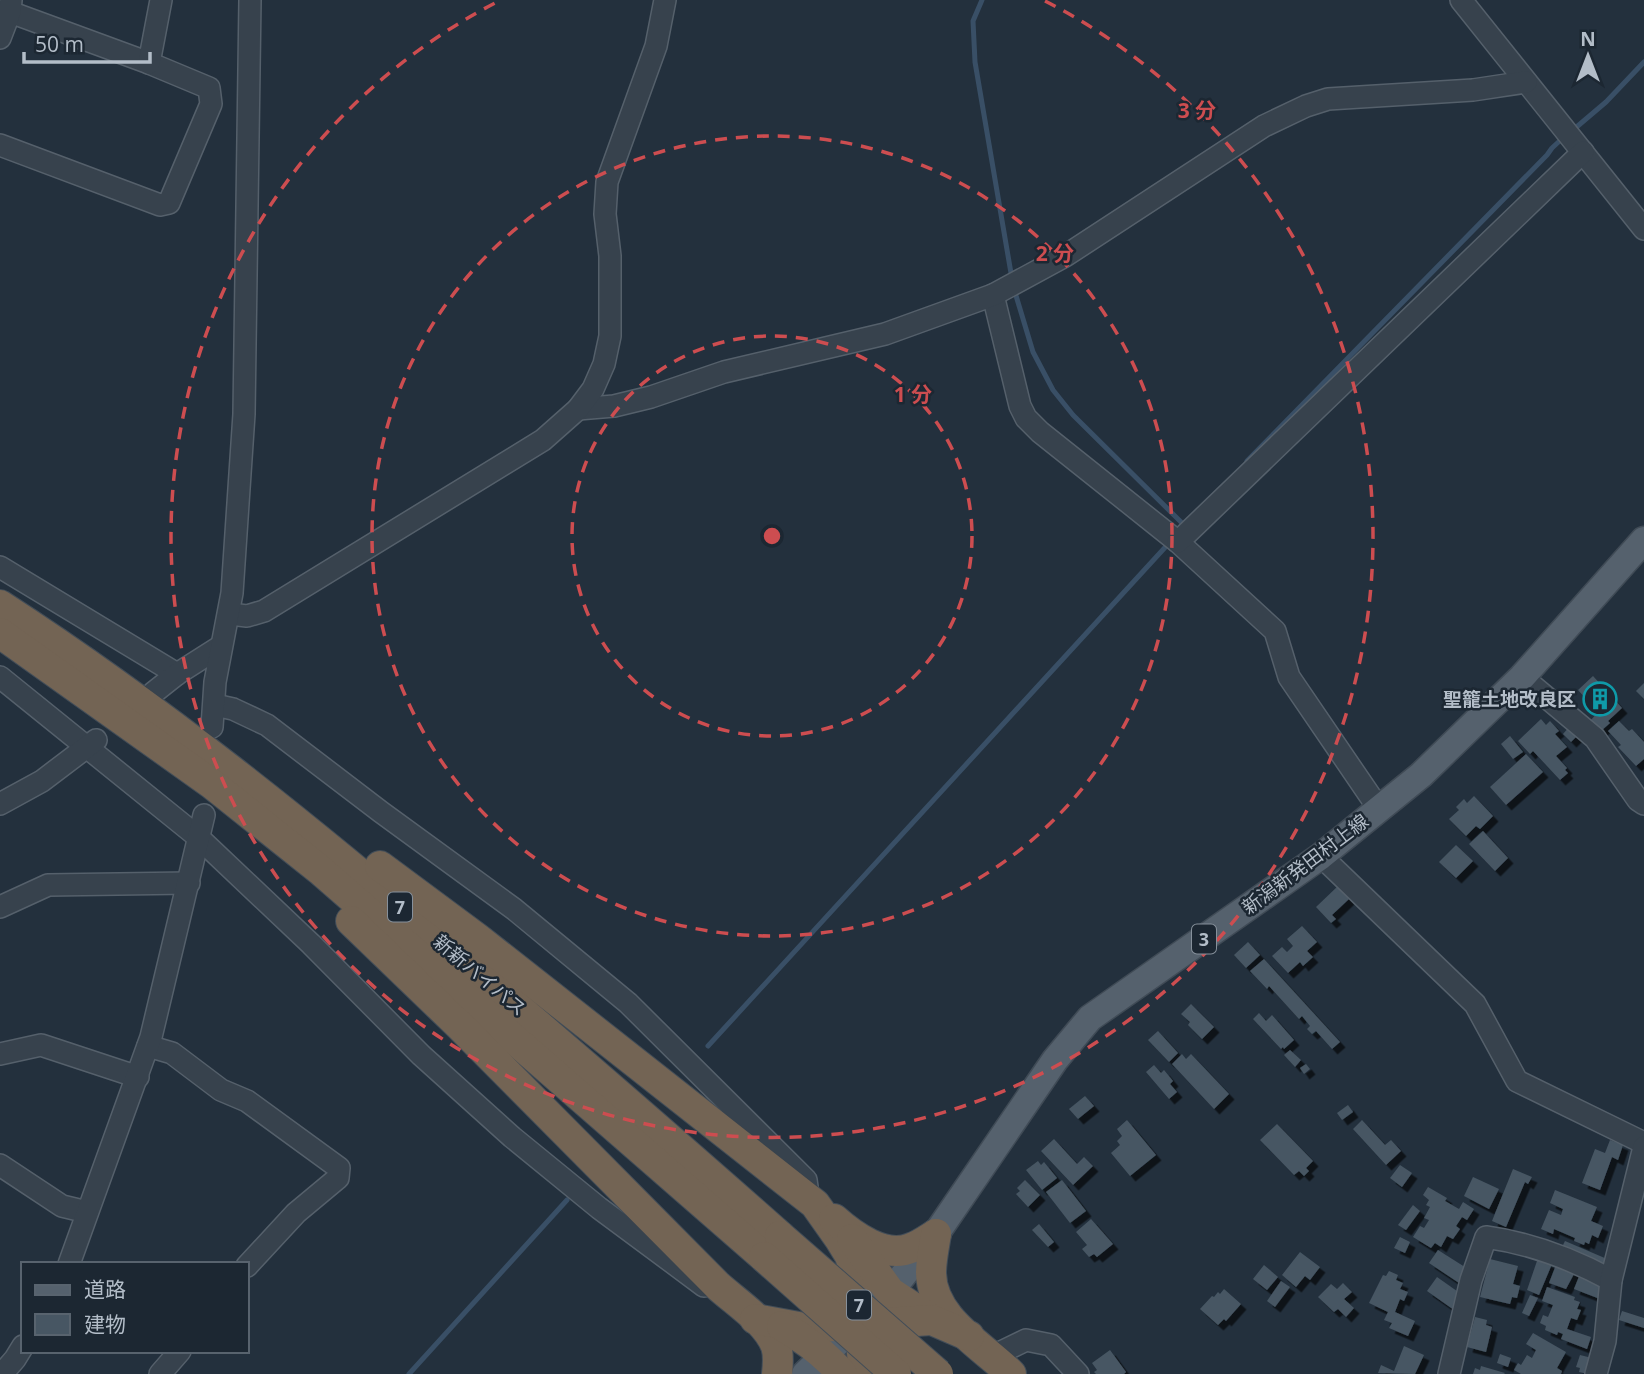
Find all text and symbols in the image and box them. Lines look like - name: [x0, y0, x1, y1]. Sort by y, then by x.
- scale bar: [24, 21, 150, 65]
- north arrow: [1553, 21, 1623, 91]
- text: N: [1580, 26, 1596, 52]
- text: 50 m: [35, 30, 84, 58]
- text: 3 分: [1178, 96, 1216, 124]
- text: 2 分: [1036, 239, 1074, 267]
- text: 1 分: [894, 380, 932, 408]
- centre of rings: [760, 524, 784, 548]
- building icon: 聖籠土地改良区: [1581, 680, 1619, 718]
- place label: 聖籠土地改良区: [1443, 686, 1576, 712]
- street label: 新潟新発田村上線: [1236, 808, 1374, 920]
- road number: 7: [388, 893, 412, 922]
- road number: 3: [1192, 924, 1216, 954]
- street label: 新新バイパス: [428, 929, 532, 1021]
- legend: [21, 1262, 248, 1353]
- text: 道路: [84, 1275, 126, 1303]
- road number: 7: [847, 1290, 871, 1320]
- text: 建物: [84, 1310, 126, 1338]

